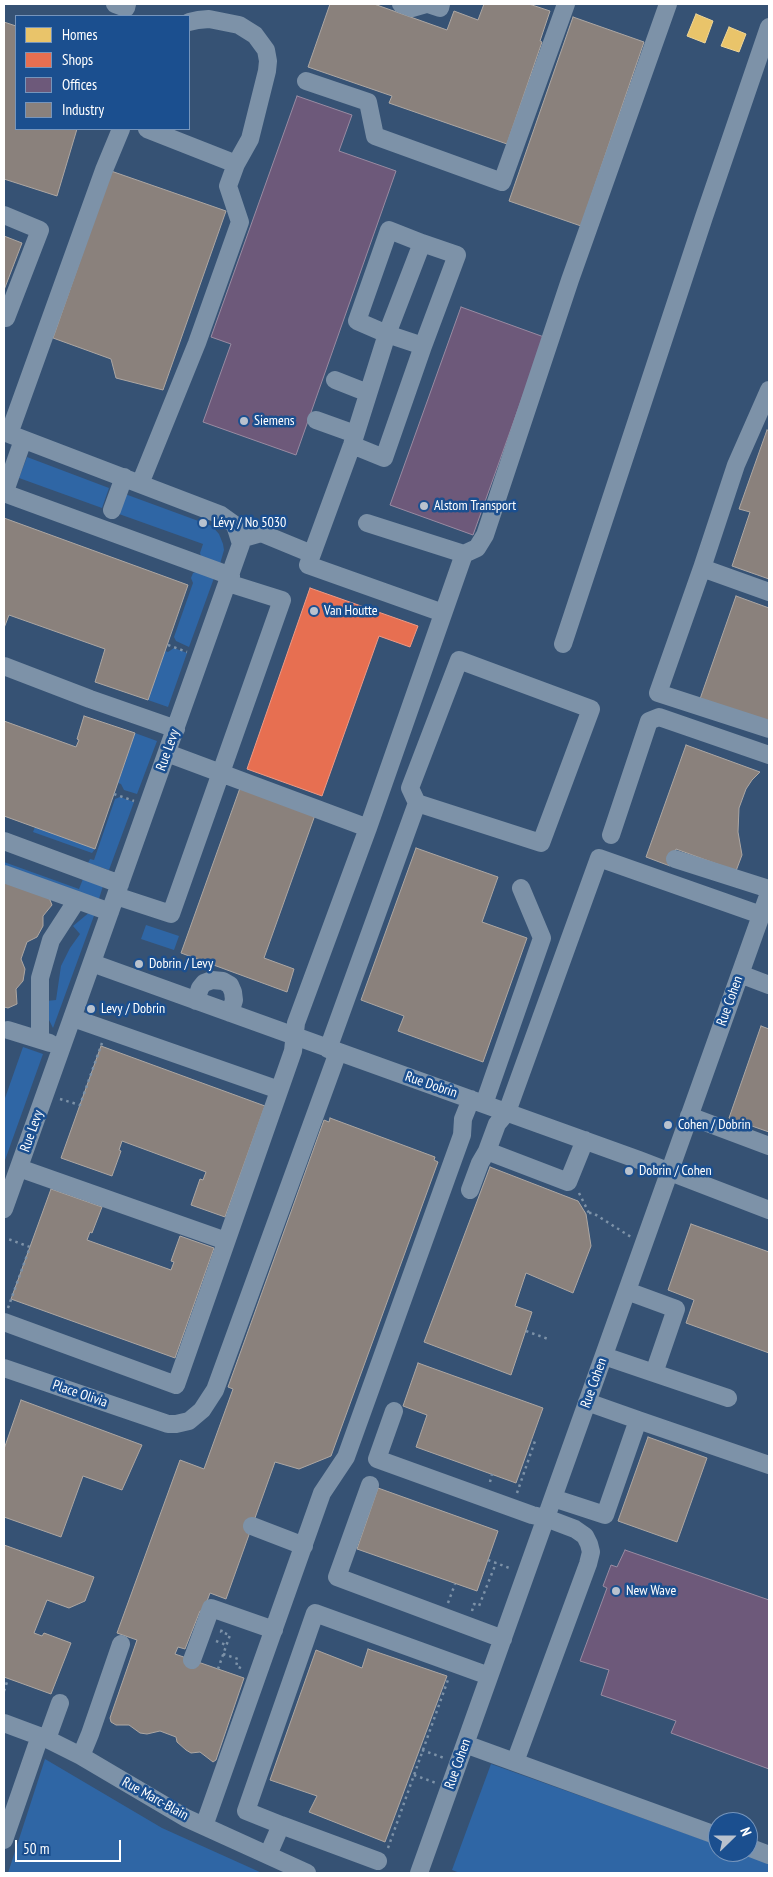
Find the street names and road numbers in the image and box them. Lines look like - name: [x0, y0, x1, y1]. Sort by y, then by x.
- street label: Rue Levy: [153, 727, 183, 773]
- street label: Rue Cohen: [713, 974, 747, 1028]
- street label: Rue Dobrin: [403, 1068, 459, 1102]
- street label: Rue Levy: [17, 1108, 47, 1154]
- street label: Rue Cohen: [577, 1356, 611, 1410]
- street label: Place Olivia: [50, 1377, 110, 1411]
- street label: Rue Cohen: [441, 1737, 475, 1791]
- street label: Rue Marc-Blain: [119, 1774, 191, 1824]

